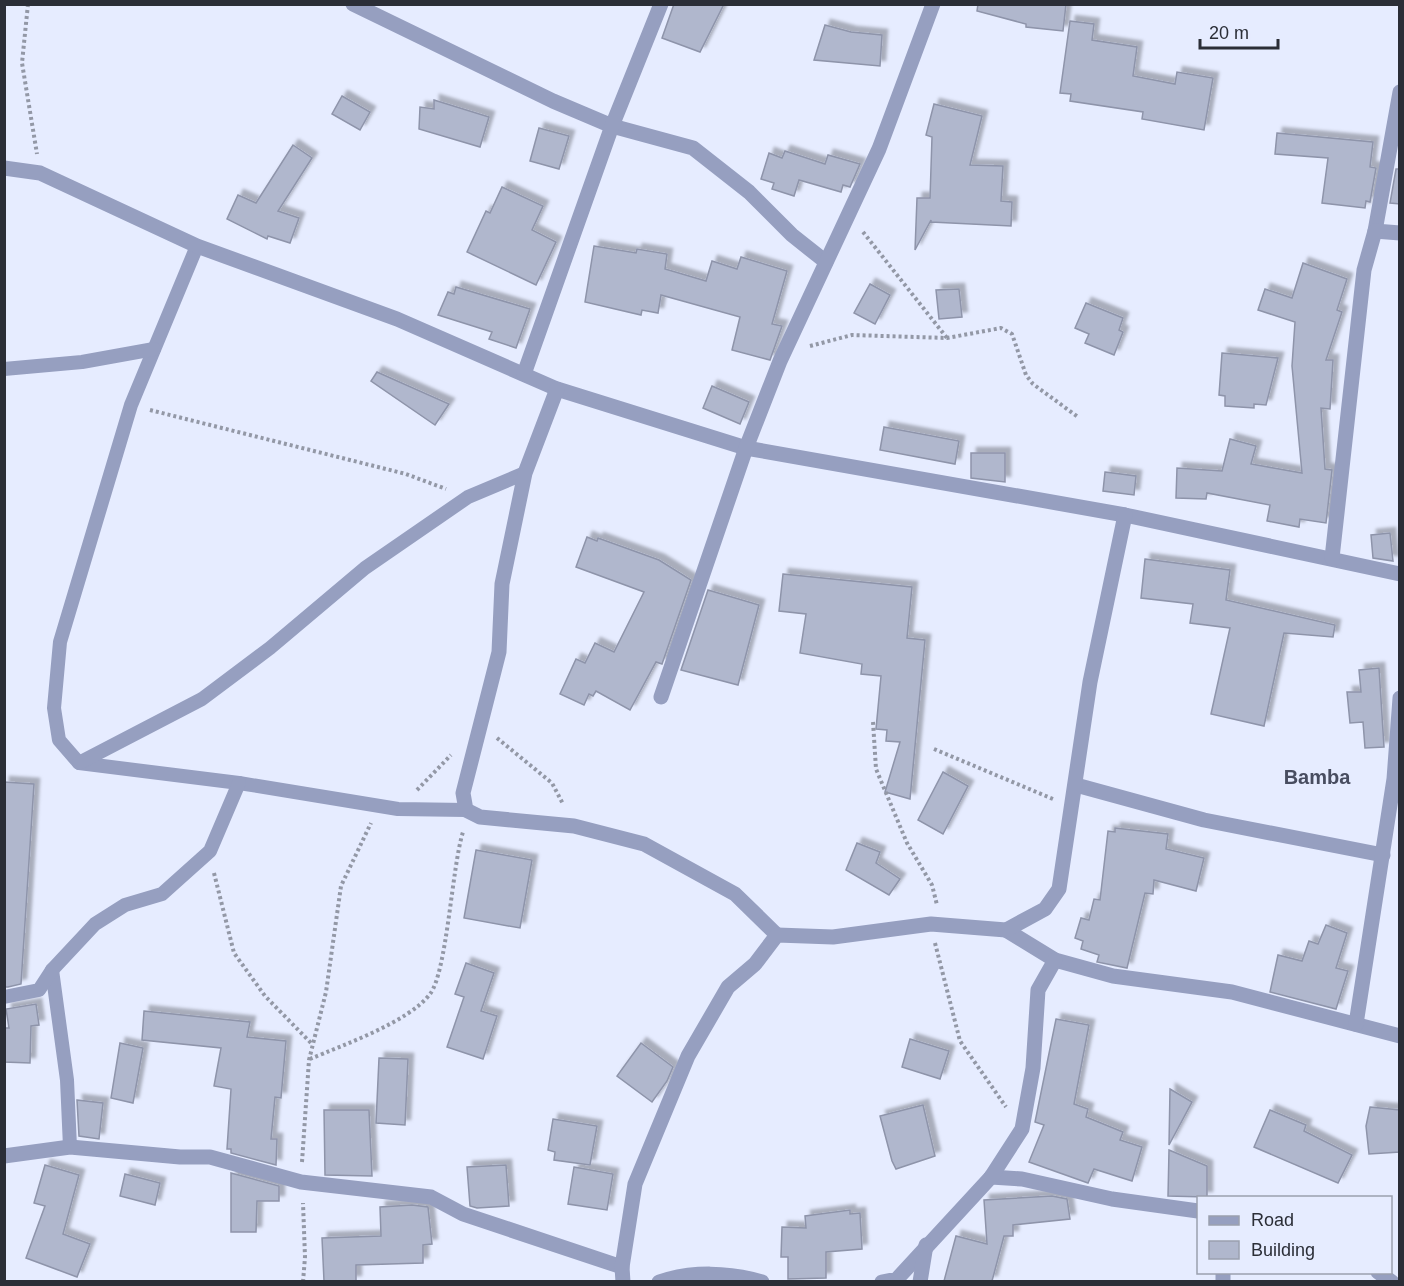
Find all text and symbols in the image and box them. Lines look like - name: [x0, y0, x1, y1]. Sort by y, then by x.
- scale bar: [1200, 12, 1278, 50]
- text: 20 m: [1209, 23, 1249, 43]
- district label: Bamba: [1284, 766, 1351, 788]
- legend: [1197, 1196, 1392, 1274]
- text: Road: [1251, 1210, 1294, 1230]
- text: Building: [1251, 1240, 1315, 1260]

